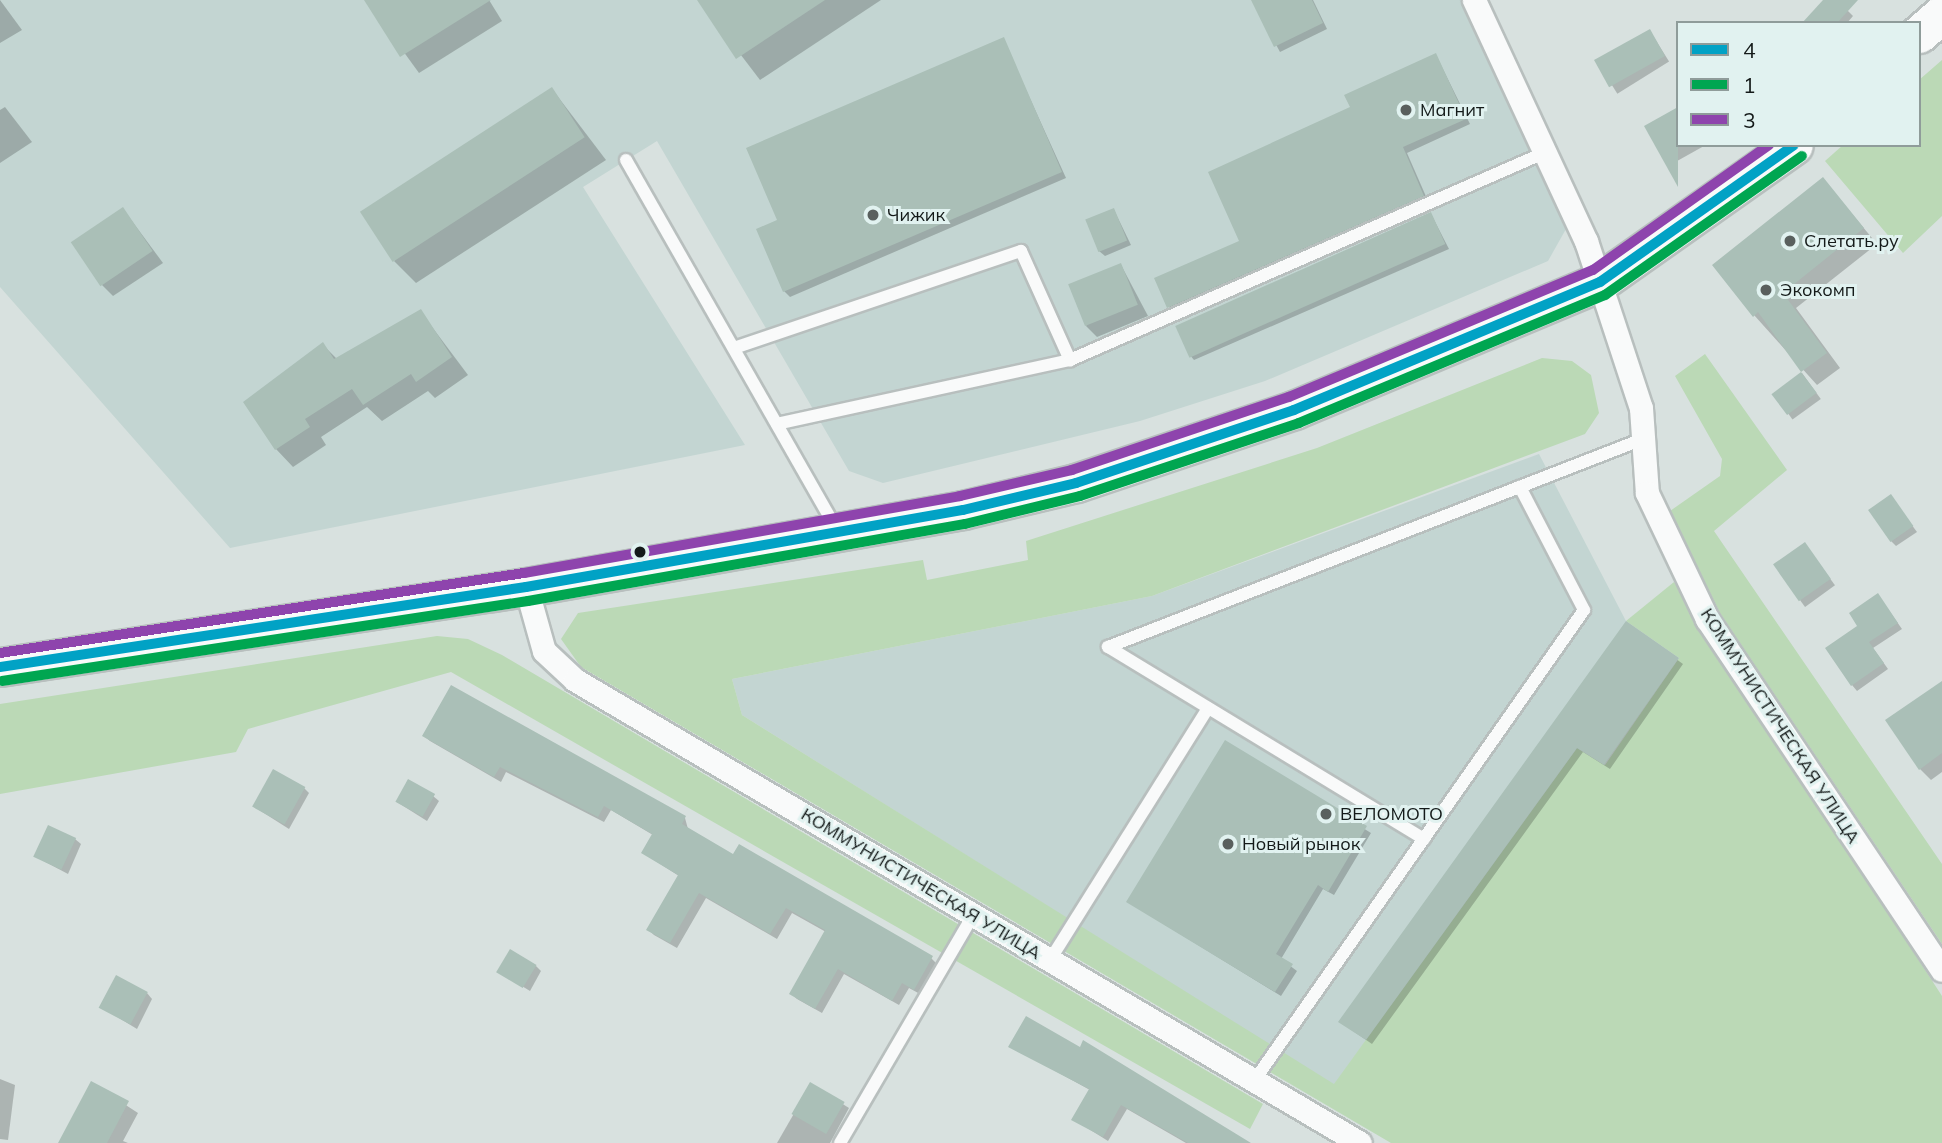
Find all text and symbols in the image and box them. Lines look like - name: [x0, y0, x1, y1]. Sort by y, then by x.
- legend: [1676, 21, 1921, 147]
- text: 4: [1743, 37, 1756, 63]
- text: 1: [1743, 72, 1756, 98]
- place label: Магнит: [1420, 99, 1484, 121]
- marker: Магнит: [1398, 102, 1414, 118]
- text: 3: [1743, 107, 1756, 133]
- place label: Чижик: [887, 204, 945, 226]
- marker: Чижик: [865, 207, 881, 223]
- place label: Слетать.ру: [1804, 230, 1899, 252]
- marker: Слетать.ру: [1782, 233, 1798, 249]
- place label: Экокомп: [1780, 279, 1856, 301]
- marker: Экокомп: [1758, 282, 1774, 298]
- unlabelled marker: [633, 545, 647, 559]
- street label: КОММУНИСТИЧЕСКАЯ УЛИЦА: [1696, 604, 1864, 848]
- place label: ВЕЛОМОТО: [1340, 803, 1443, 825]
- street label: КОММУНИСТИЧЕСКАЯ УЛИЦА: [797, 804, 1045, 964]
- marker: ВЕЛОМОТО: [1318, 806, 1334, 822]
- place label: Новый рынок: [1242, 833, 1360, 855]
- marker: Новый рынок: [1220, 836, 1236, 852]

